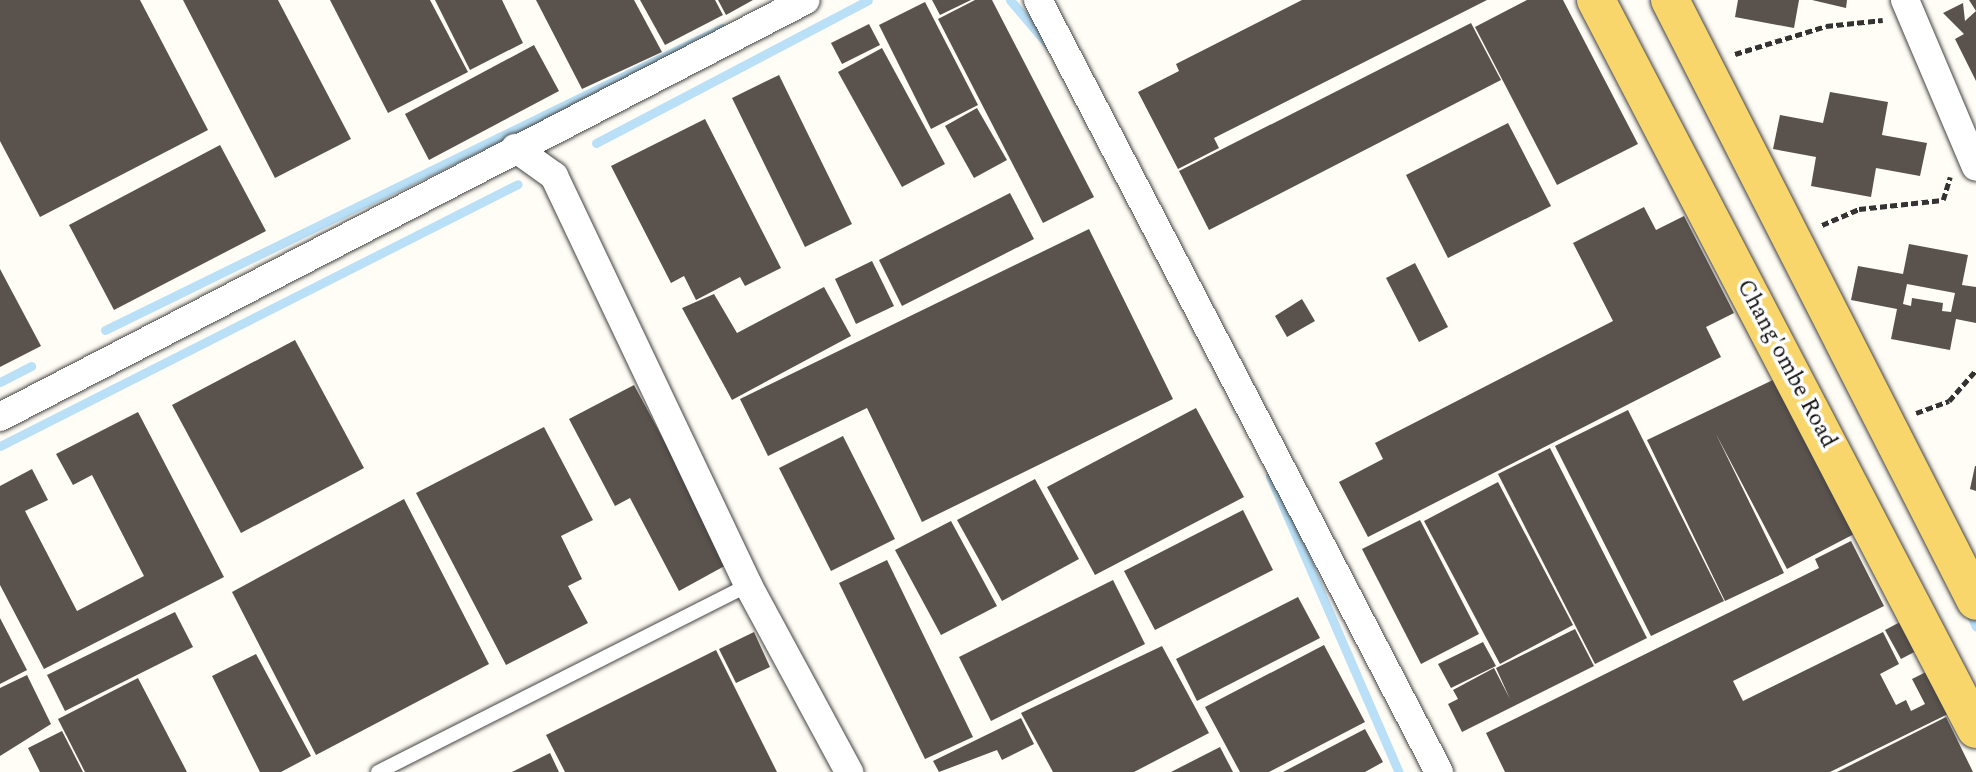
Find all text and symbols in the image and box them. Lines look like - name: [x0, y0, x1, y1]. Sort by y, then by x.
- street label: Chang'ombe Road: [1730, 275, 1842, 453]

